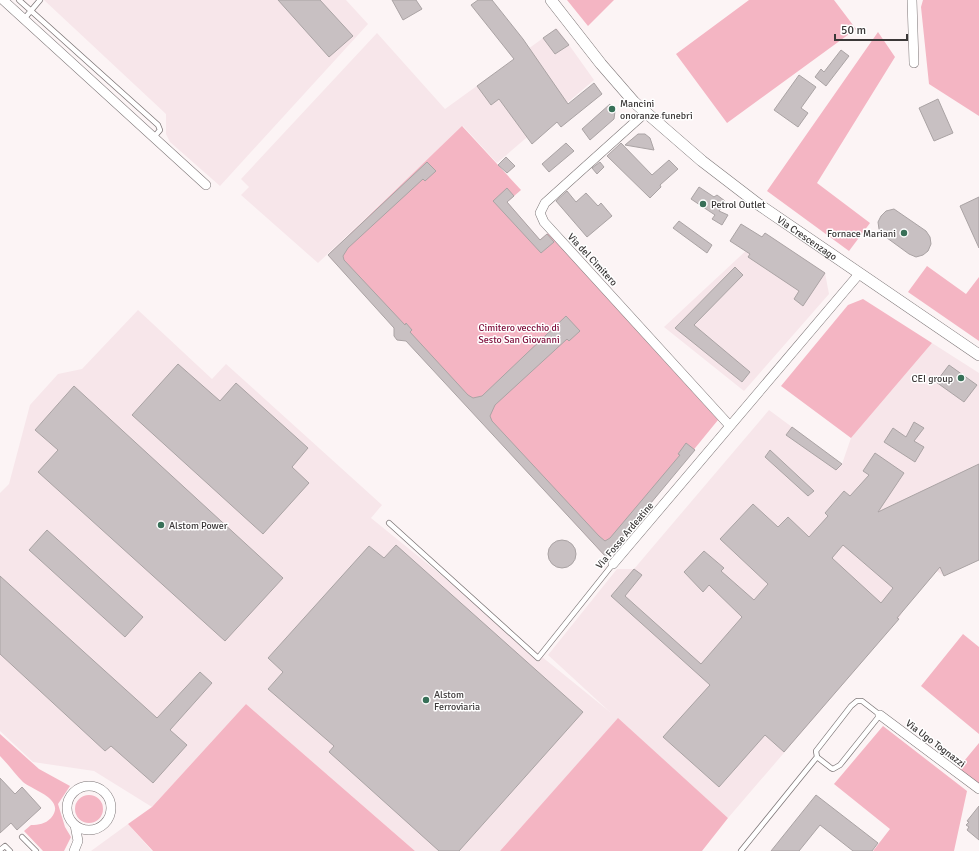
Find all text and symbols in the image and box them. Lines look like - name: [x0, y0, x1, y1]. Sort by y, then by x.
- scale bar: [835, 16, 907, 42]
- text: 50 m: [841, 23, 866, 38]
- place label: Mancini onoranze funebri: [620, 98, 693, 122]
- marker: Mancini onoranze funebri: [607, 104, 617, 114]
- marker: Petrol Outlet: [698, 199, 708, 209]
- place label: Petrol Outlet: [711, 199, 766, 211]
- street label: Via Crescenzago: [775, 214, 839, 263]
- place label: Fornace Mariani: [827, 228, 896, 240]
- marker: Fornace Mariani: [899, 228, 909, 238]
- street label: Via del Cimitero: [565, 231, 620, 289]
- park label: Cimitero vecchio di Sesto San Giovanni: [478, 322, 560, 346]
- place label: CEI group: [911, 373, 953, 385]
- marker: CEI group: [956, 373, 966, 383]
- street label: Via Fosse Ardeatine: [593, 500, 656, 571]
- marker: Alstom Power: [156, 520, 166, 530]
- place label: Alstom Power: [169, 520, 228, 532]
- place label: Alstom Ferroviaria: [434, 689, 480, 713]
- marker: Alstom Ferroviaria: [421, 695, 431, 705]
- street label: Via Ugo Tognazzi: [903, 717, 968, 770]

